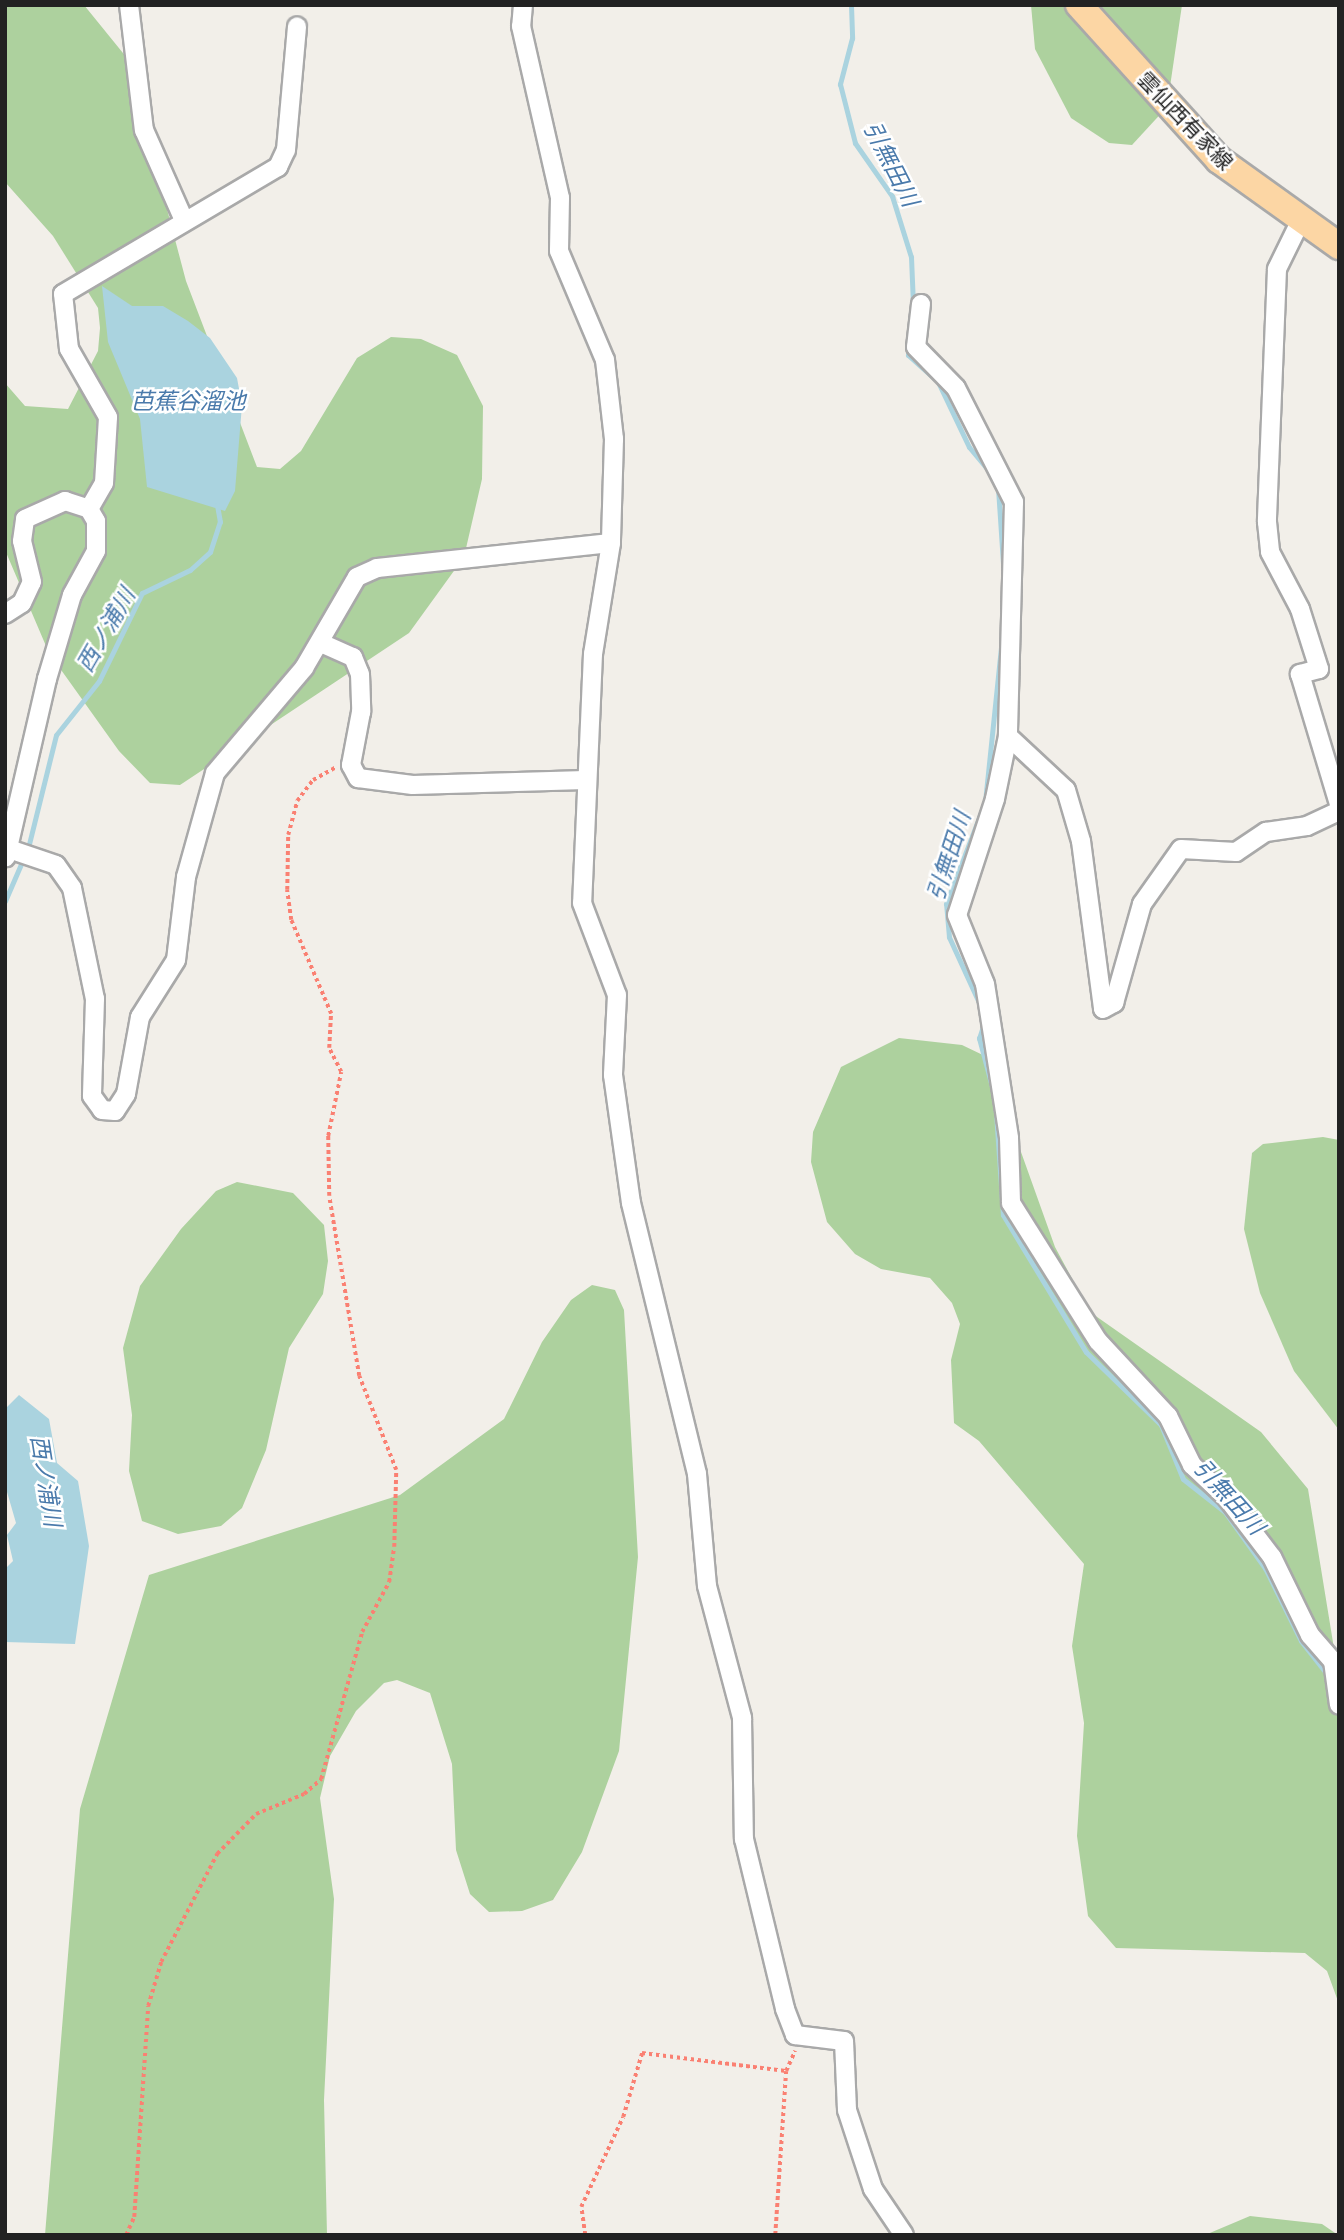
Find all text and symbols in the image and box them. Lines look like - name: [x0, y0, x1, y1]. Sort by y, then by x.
- street label: 雲仙西有家線: [1132, 67, 1238, 175]
- water label: 引無田川: [858, 117, 924, 211]
- water label: 芭蕉谷溜池: [131, 387, 245, 415]
- water label: 西ノ浦川: [71, 583, 141, 677]
- water label: 引無田川: [922, 808, 976, 904]
- water label: 西ノ浦川: [25, 1433, 67, 1529]
- water label: 引無田川: [1188, 1454, 1270, 1540]

